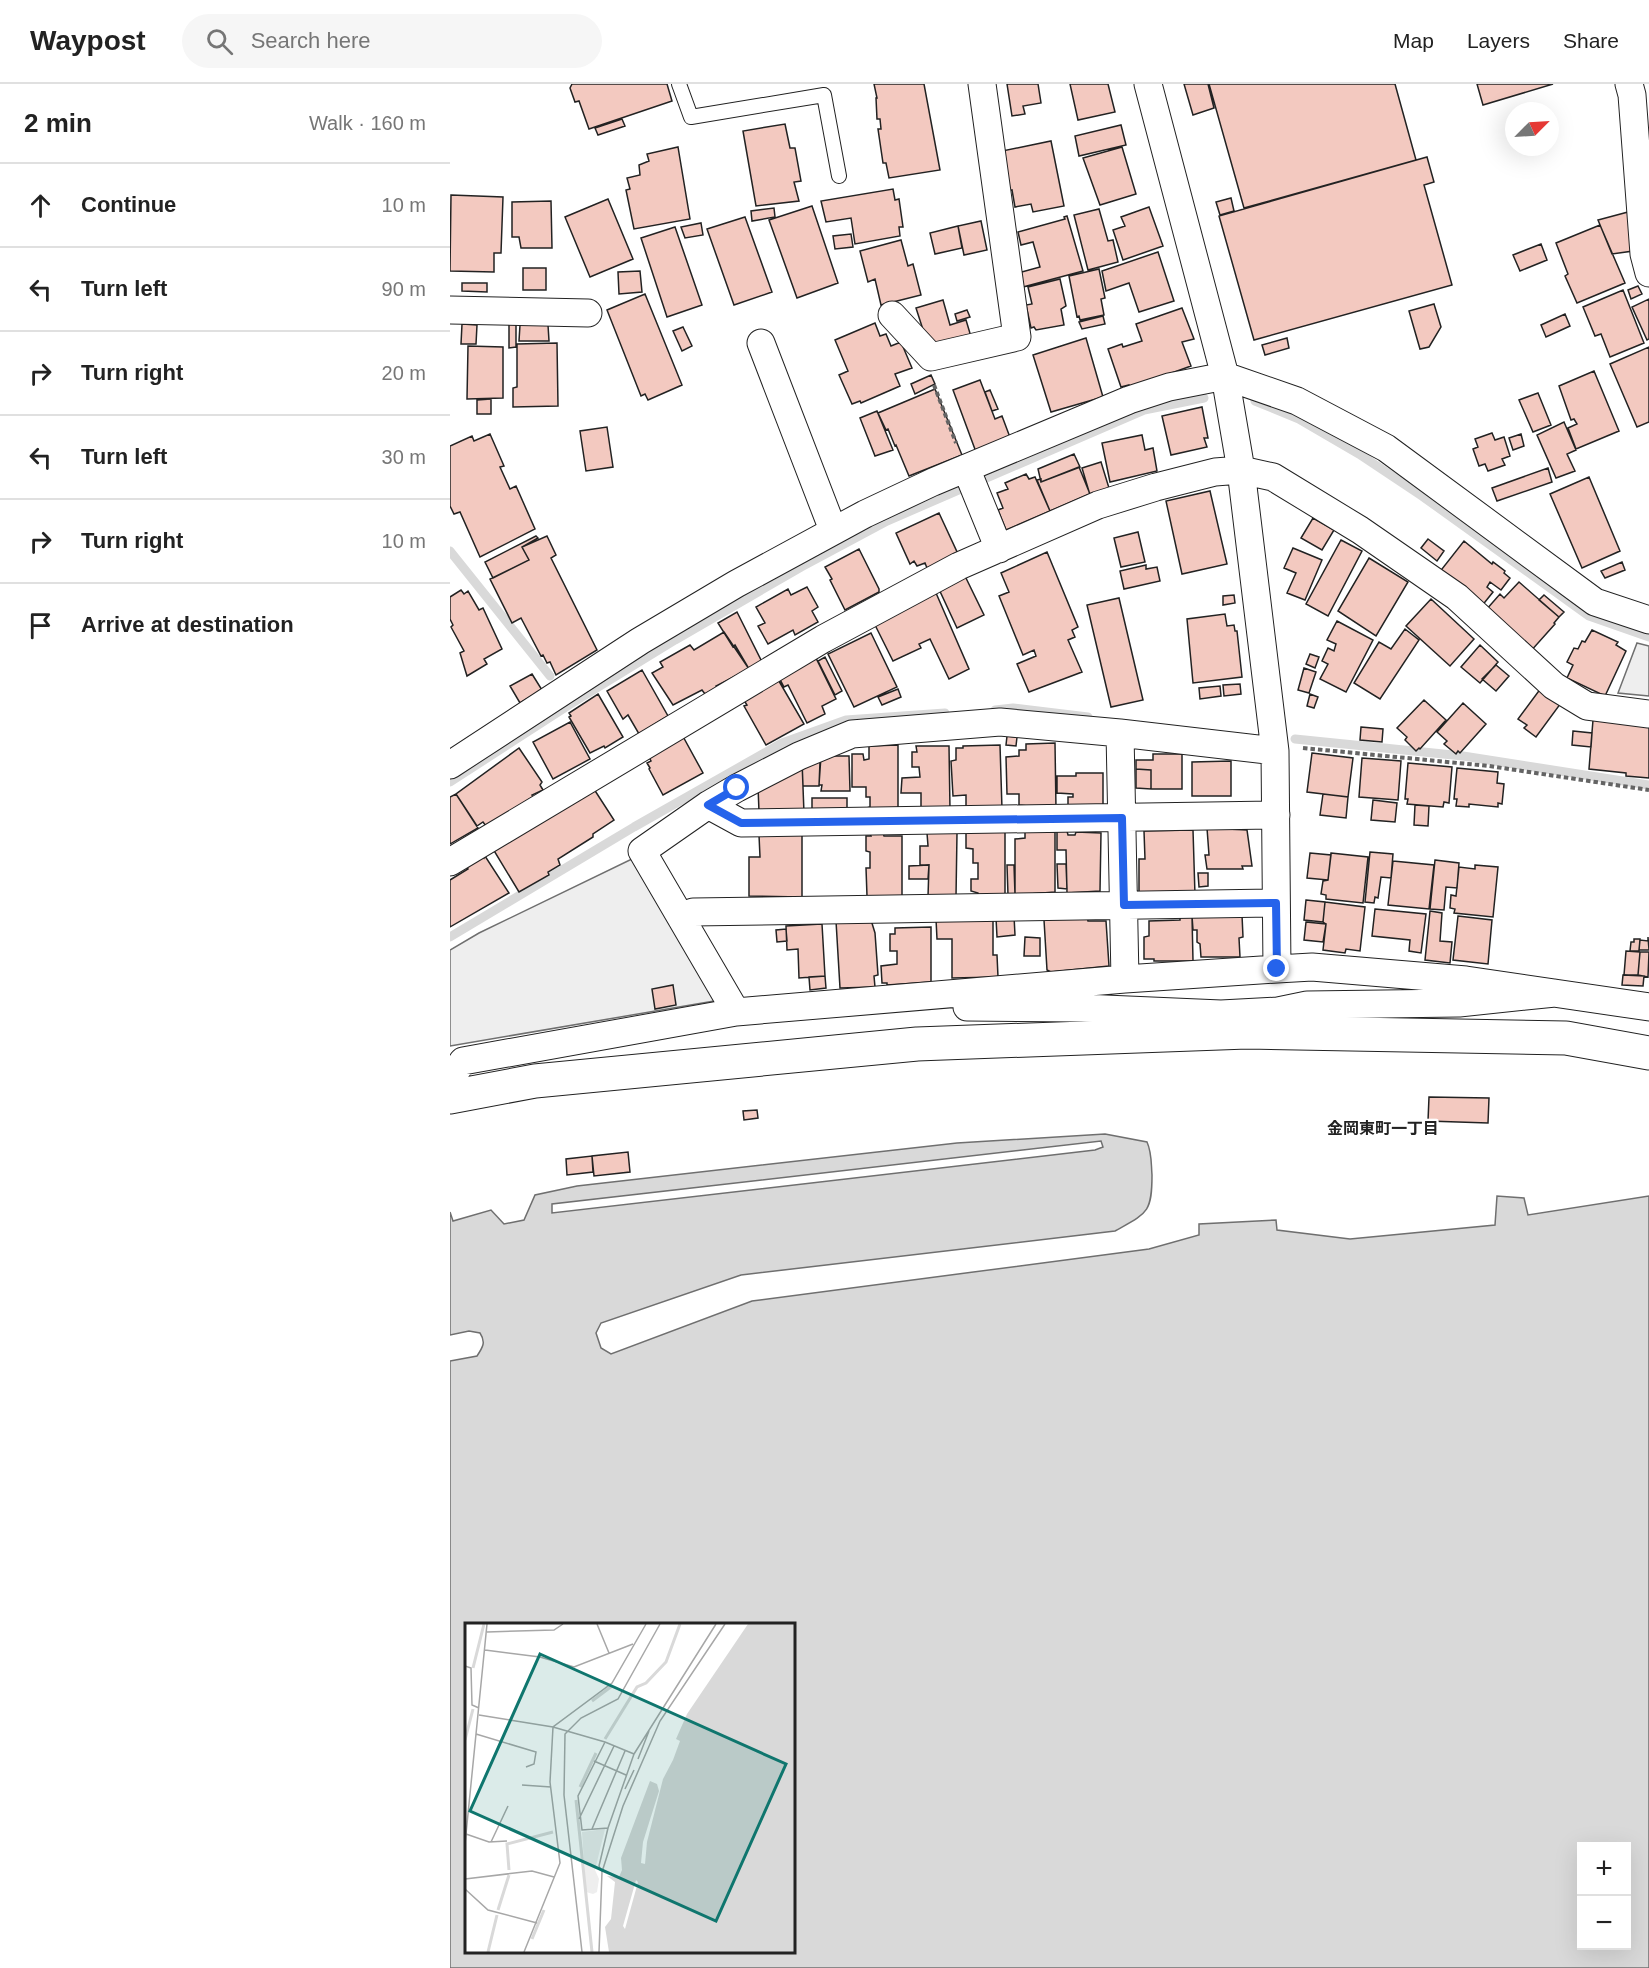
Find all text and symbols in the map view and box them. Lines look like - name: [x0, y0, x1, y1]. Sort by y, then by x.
- search box: [182, 14, 602, 68]
- text: Waypost: [30, 25, 146, 56]
- icon: search: [203, 25, 236, 58]
- text: Search here: [251, 28, 371, 53]
- text: Map: [1393, 29, 1434, 52]
- text: Layers: [1467, 29, 1530, 52]
- text: Share: [1563, 29, 1619, 52]
- north arrow: [1505, 102, 1559, 156]
- text: 2 min: [24, 108, 92, 138]
- text: Walk · 160 m: [309, 112, 426, 134]
- icon: ahead: [24, 189, 57, 222]
- text: Continue: [81, 192, 176, 217]
- text: 10 m: [382, 194, 426, 216]
- icon: left: [24, 273, 57, 306]
- text: Turn left: [81, 276, 167, 301]
- text: 90 m: [382, 278, 426, 300]
- icon: right: [24, 357, 57, 390]
- text: Turn right: [81, 360, 183, 385]
- text: 20 m: [382, 362, 426, 384]
- icon: left: [24, 441, 57, 474]
- text: Turn left: [81, 444, 167, 469]
- text: 30 m: [382, 446, 426, 468]
- icon: right: [24, 525, 57, 558]
- text: Turn right: [81, 528, 183, 553]
- text: 10 m: [382, 530, 426, 552]
- icon: arrive: [24, 609, 57, 642]
- text: Arrive at destination: [81, 612, 294, 637]
- route start: [723, 774, 749, 800]
- route end: [1263, 955, 1289, 981]
- district label: 金岡東町一丁目: [1327, 1120, 1439, 1137]
- inset map: [465, 1623, 795, 1953]
- map controls: [1577, 1842, 1631, 1950]
- button: +: [1577, 1842, 1631, 1896]
- button: −: [1577, 1896, 1631, 1950]

